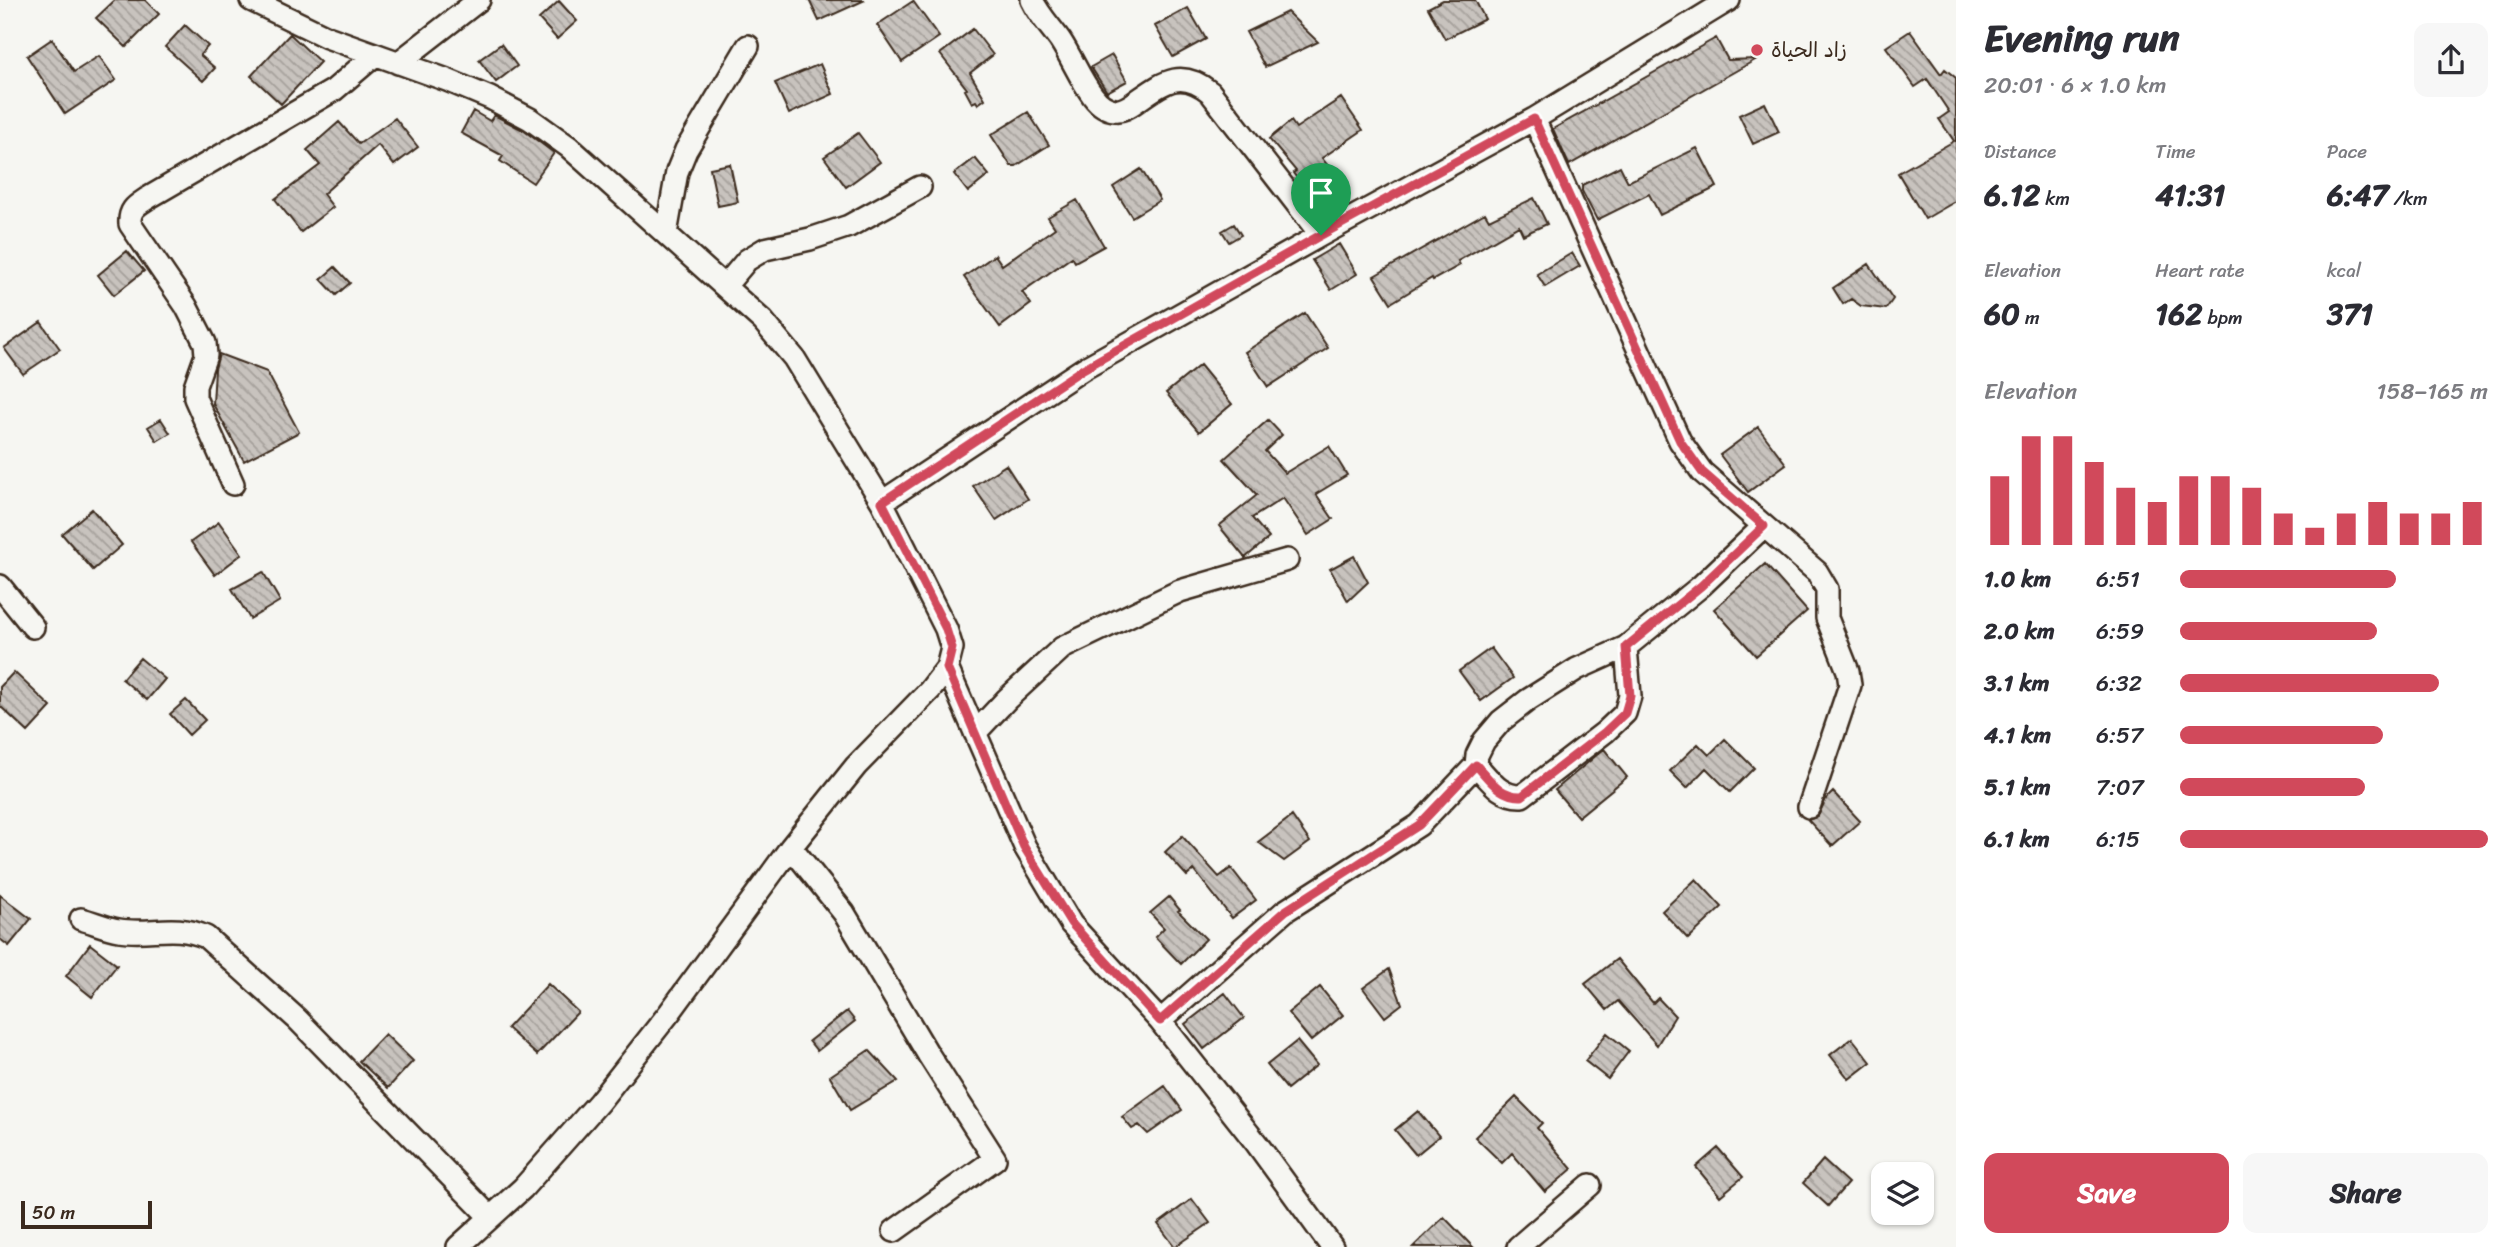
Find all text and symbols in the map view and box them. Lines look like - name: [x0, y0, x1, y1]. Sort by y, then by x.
- text: Evening run: [1984, 5, 2180, 72]
- button: share: [2414, 23, 2488, 97]
- place label: زاد الحياة: [1771, 31, 1847, 69]
- marker: زاد الحياة: [1749, 42, 1765, 58]
- text: 20:01 · 6 × 1.0 km: [1984, 65, 2166, 106]
- text: Distance: [1984, 135, 2056, 168]
- text: Time: [2155, 135, 2196, 168]
- text: Pace: [2327, 135, 2367, 168]
- pin: [1291, 163, 1351, 235]
- text: 6.12: [1984, 168, 2040, 222]
- text: 41:31: [2155, 168, 2225, 222]
- text: 6:47: [2327, 168, 2389, 222]
- icon: arrive: [1302, 174, 1340, 212]
- text: km: [2040, 182, 2070, 215]
- text: /km: [2389, 182, 2428, 215]
- text: Elevation: [1984, 254, 2061, 287]
- text: Heart rate: [2155, 254, 2245, 287]
- text: kcal: [2327, 254, 2361, 287]
- text: 60: [1984, 287, 2020, 341]
- text: 162: [2155, 287, 2203, 341]
- text: 371: [2327, 287, 2373, 341]
- text: m: [2020, 301, 2040, 334]
- text: bpm: [2203, 301, 2243, 334]
- text: Elevation: [1984, 371, 2077, 412]
- text: 158–165 m: [2377, 371, 2488, 412]
- text: 1.0 km: [1984, 559, 2051, 600]
- text: 6:51: [2096, 559, 2140, 600]
- text: 2.0 km: [1984, 611, 2055, 652]
- text: 6:59: [2096, 611, 2144, 652]
- text: 3.1 km: [1984, 663, 2049, 704]
- text: 6:32: [2096, 663, 2142, 704]
- text: 4.1 km: [1984, 715, 2051, 756]
- text: 6:57: [2096, 715, 2143, 756]
- text: 5.1 km: [1984, 767, 2051, 808]
- text: 7:07: [2096, 767, 2144, 808]
- text: 6.1 km: [1984, 819, 2050, 860]
- text: 6:15: [2096, 819, 2140, 860]
- button: Save: [1984, 1153, 2229, 1233]
- button: Share: [2243, 1153, 2488, 1233]
- map controls: [1871, 1162, 1934, 1225]
- button: layers: [1871, 1162, 1934, 1225]
- text: 50 m: [32, 1196, 75, 1229]
- scale bar: [21, 1198, 152, 1230]

